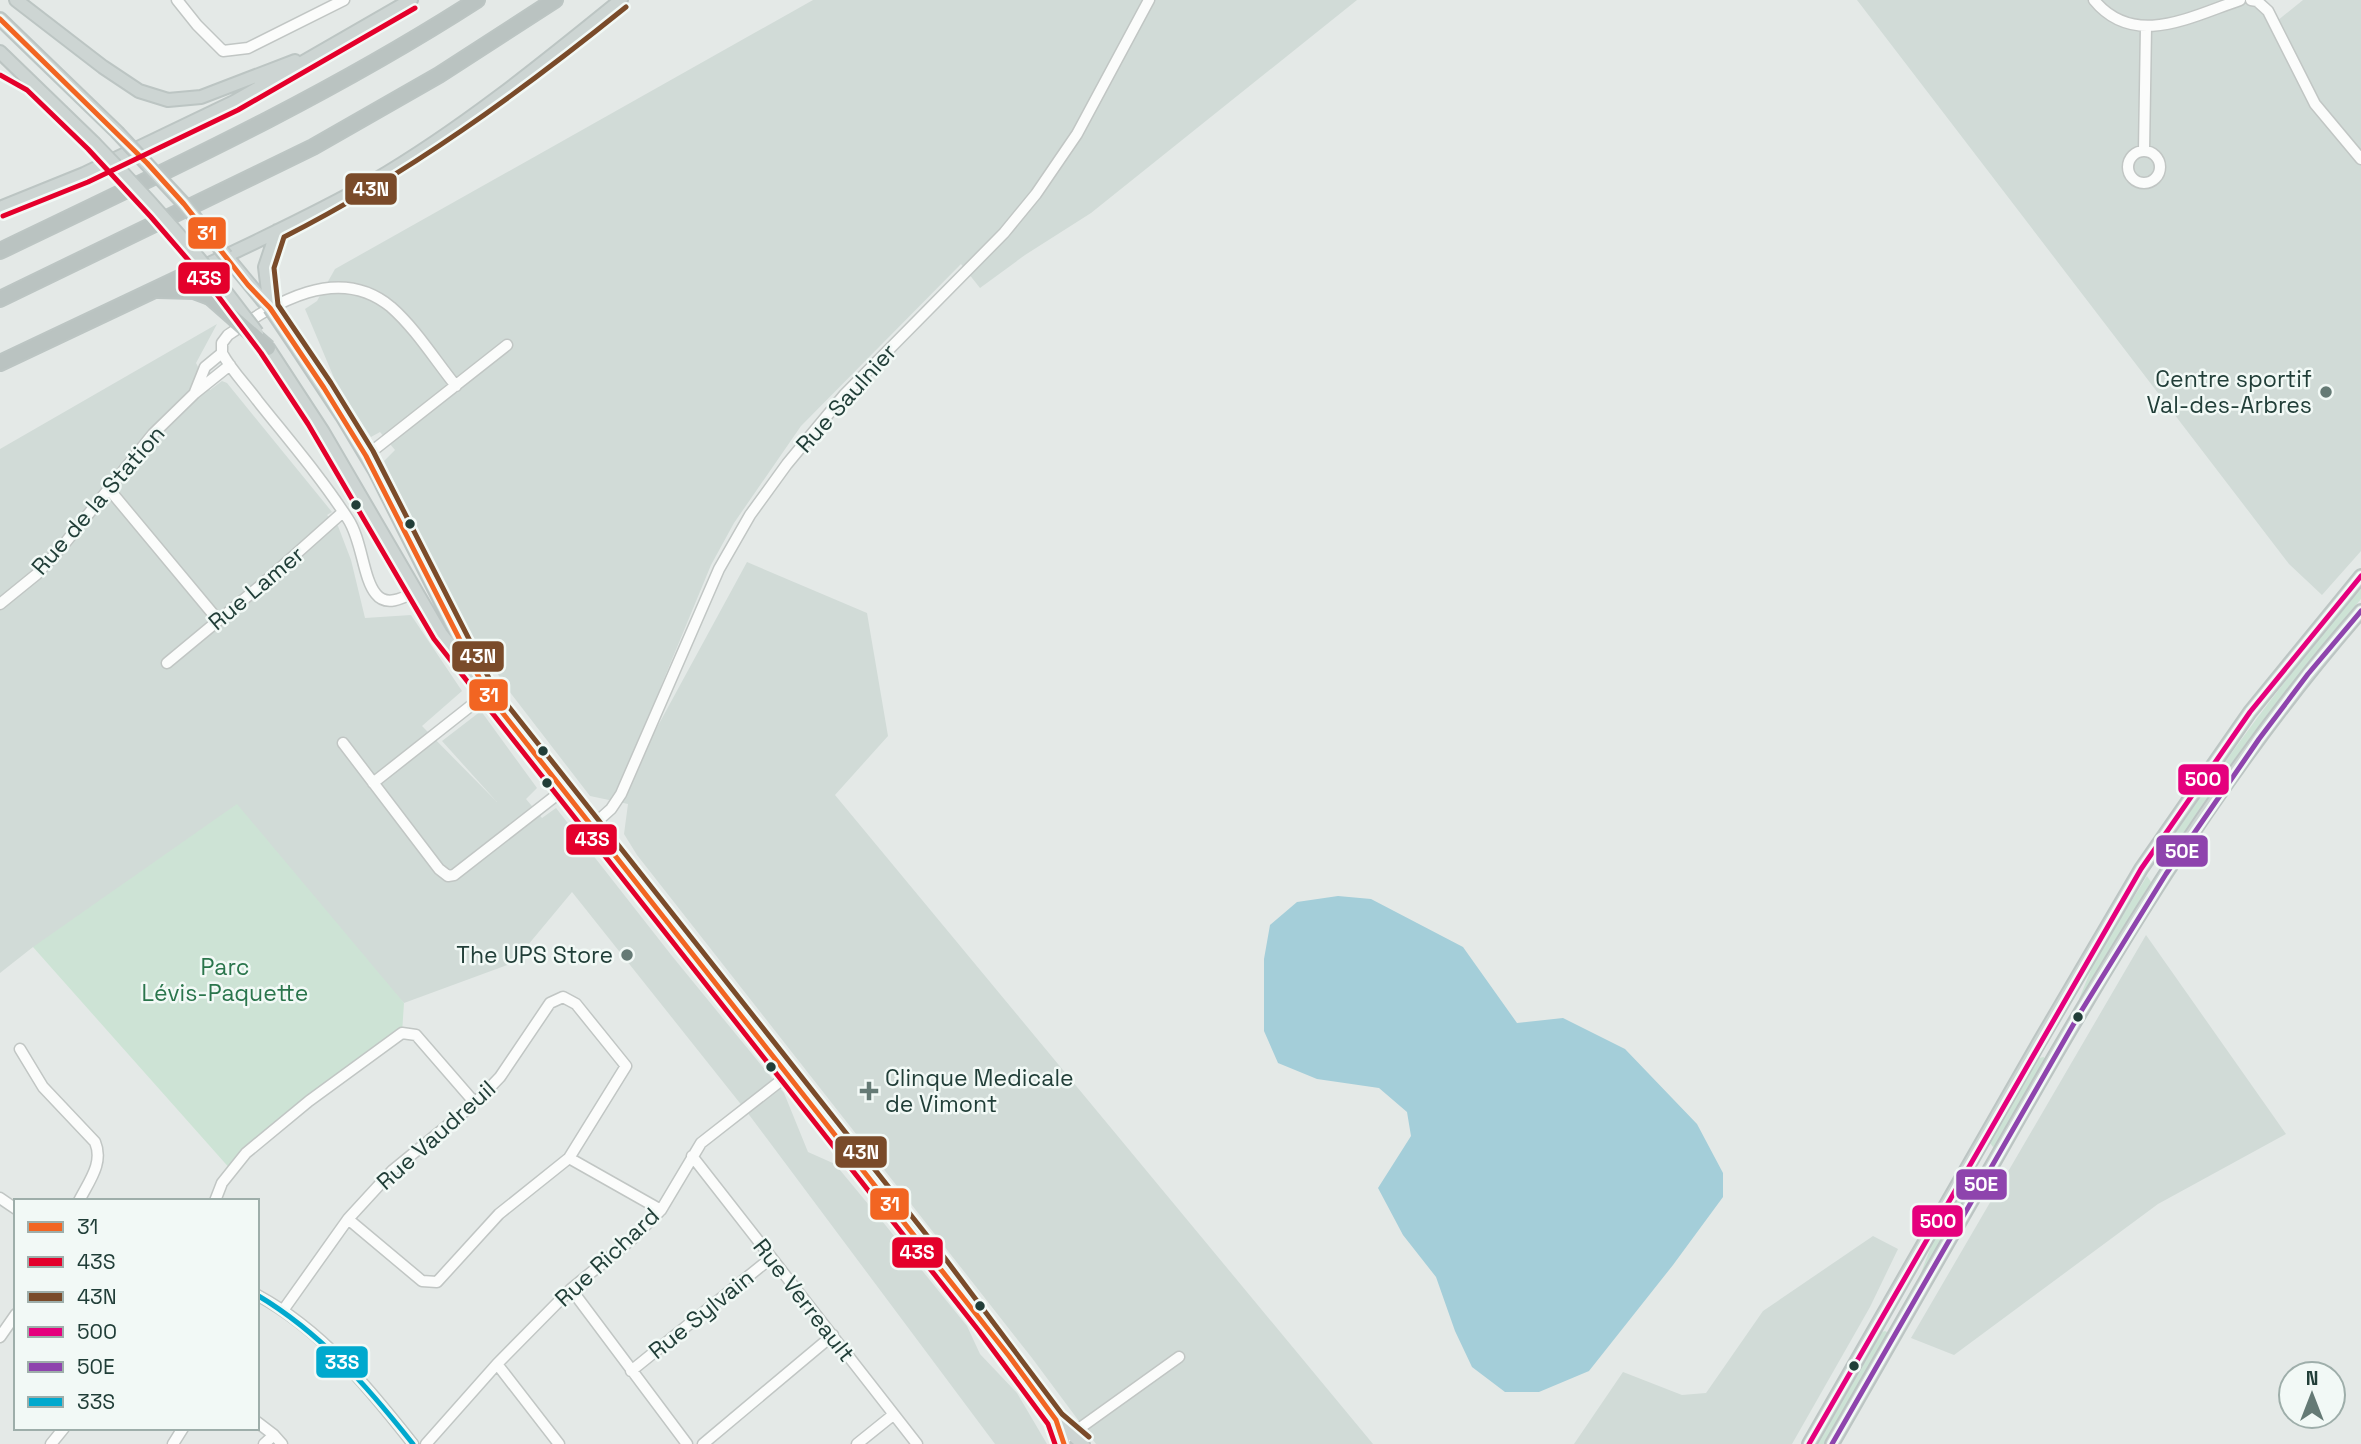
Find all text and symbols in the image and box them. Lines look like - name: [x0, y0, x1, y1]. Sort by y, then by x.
- line badge: 43N: [344, 172, 398, 206]
- text: 43N: [353, 177, 389, 202]
- line badge: 31: [187, 216, 227, 250]
- text: 31: [197, 221, 217, 246]
- line badge: 43S: [177, 261, 231, 295]
- text: 43S: [186, 266, 222, 291]
- street label: Rue Saulnier: [789, 337, 903, 459]
- place label: Centre sportif Val-des-Arbres: [2147, 364, 2312, 420]
- marker: Centre sportif Val-des-Arbres: [2318, 384, 2334, 400]
- street label: Rue de la Station: [25, 419, 171, 581]
- unlabelled marker: [349, 498, 363, 512]
- unlabelled marker: [403, 517, 417, 531]
- street label: Rue Lamer: [202, 539, 310, 637]
- line badge: 43N: [451, 640, 505, 673]
- text: 43N: [460, 644, 496, 669]
- line badge: 31: [468, 678, 509, 712]
- text: 31: [479, 683, 499, 708]
- unlabelled marker: [536, 744, 550, 758]
- line badge: 50O: [2177, 763, 2230, 796]
- text: 50O: [2185, 767, 2221, 792]
- unlabelled marker: [540, 776, 554, 790]
- line badge: 43S: [565, 823, 618, 856]
- text: 43S: [574, 827, 610, 852]
- line badge: 50E: [2155, 834, 2209, 868]
- text: 50E: [2165, 839, 2199, 864]
- place label: The UPS Store: [456, 940, 613, 970]
- marker: The UPS Store: [619, 947, 635, 963]
- park label: Parc Lévis-Paquette: [142, 952, 308, 1008]
- unlabelled marker: [2071, 1010, 2085, 1024]
- unlabelled marker: [764, 1060, 778, 1074]
- place label: Clinque Medicale de Vimont: [885, 1063, 1074, 1119]
- street label: Rue Vaudreuil: [370, 1074, 502, 1196]
- marker: Clinque Medicale de Vimont: [859, 1081, 879, 1101]
- line badge: 43N: [834, 1135, 888, 1169]
- text: 43N: [843, 1140, 879, 1165]
- line badge: 50E: [1955, 1168, 2008, 1201]
- text: 50E: [1964, 1172, 1998, 1197]
- line badge: 31: [869, 1187, 910, 1221]
- text: 31: [880, 1192, 900, 1217]
- legend: [14, 1199, 259, 1430]
- street label: Rue Richard: [548, 1201, 666, 1313]
- line badge: 50O: [1911, 1204, 1964, 1238]
- text: 50O: [1920, 1209, 1956, 1234]
- text: 31: [77, 1213, 98, 1240]
- street label: Rue Verreault: [746, 1232, 862, 1368]
- line badge: 43S: [891, 1236, 944, 1269]
- text: 43S: [899, 1240, 935, 1265]
- text: 43S: [77, 1248, 116, 1275]
- street label: Rue Sylvain: [642, 1262, 760, 1366]
- text: 43N: [77, 1283, 117, 1310]
- unlabelled marker: [973, 1299, 987, 1313]
- text: 50O: [77, 1318, 117, 1345]
- line badge: 33S: [315, 1345, 369, 1379]
- text: 33S: [325, 1350, 359, 1375]
- text: 50E: [77, 1353, 115, 1380]
- unlabelled marker: [1847, 1359, 1861, 1373]
- north arrow: [2277, 1360, 2347, 1430]
- text: N: [2306, 1366, 2318, 1391]
- text: 33S: [77, 1388, 115, 1415]

